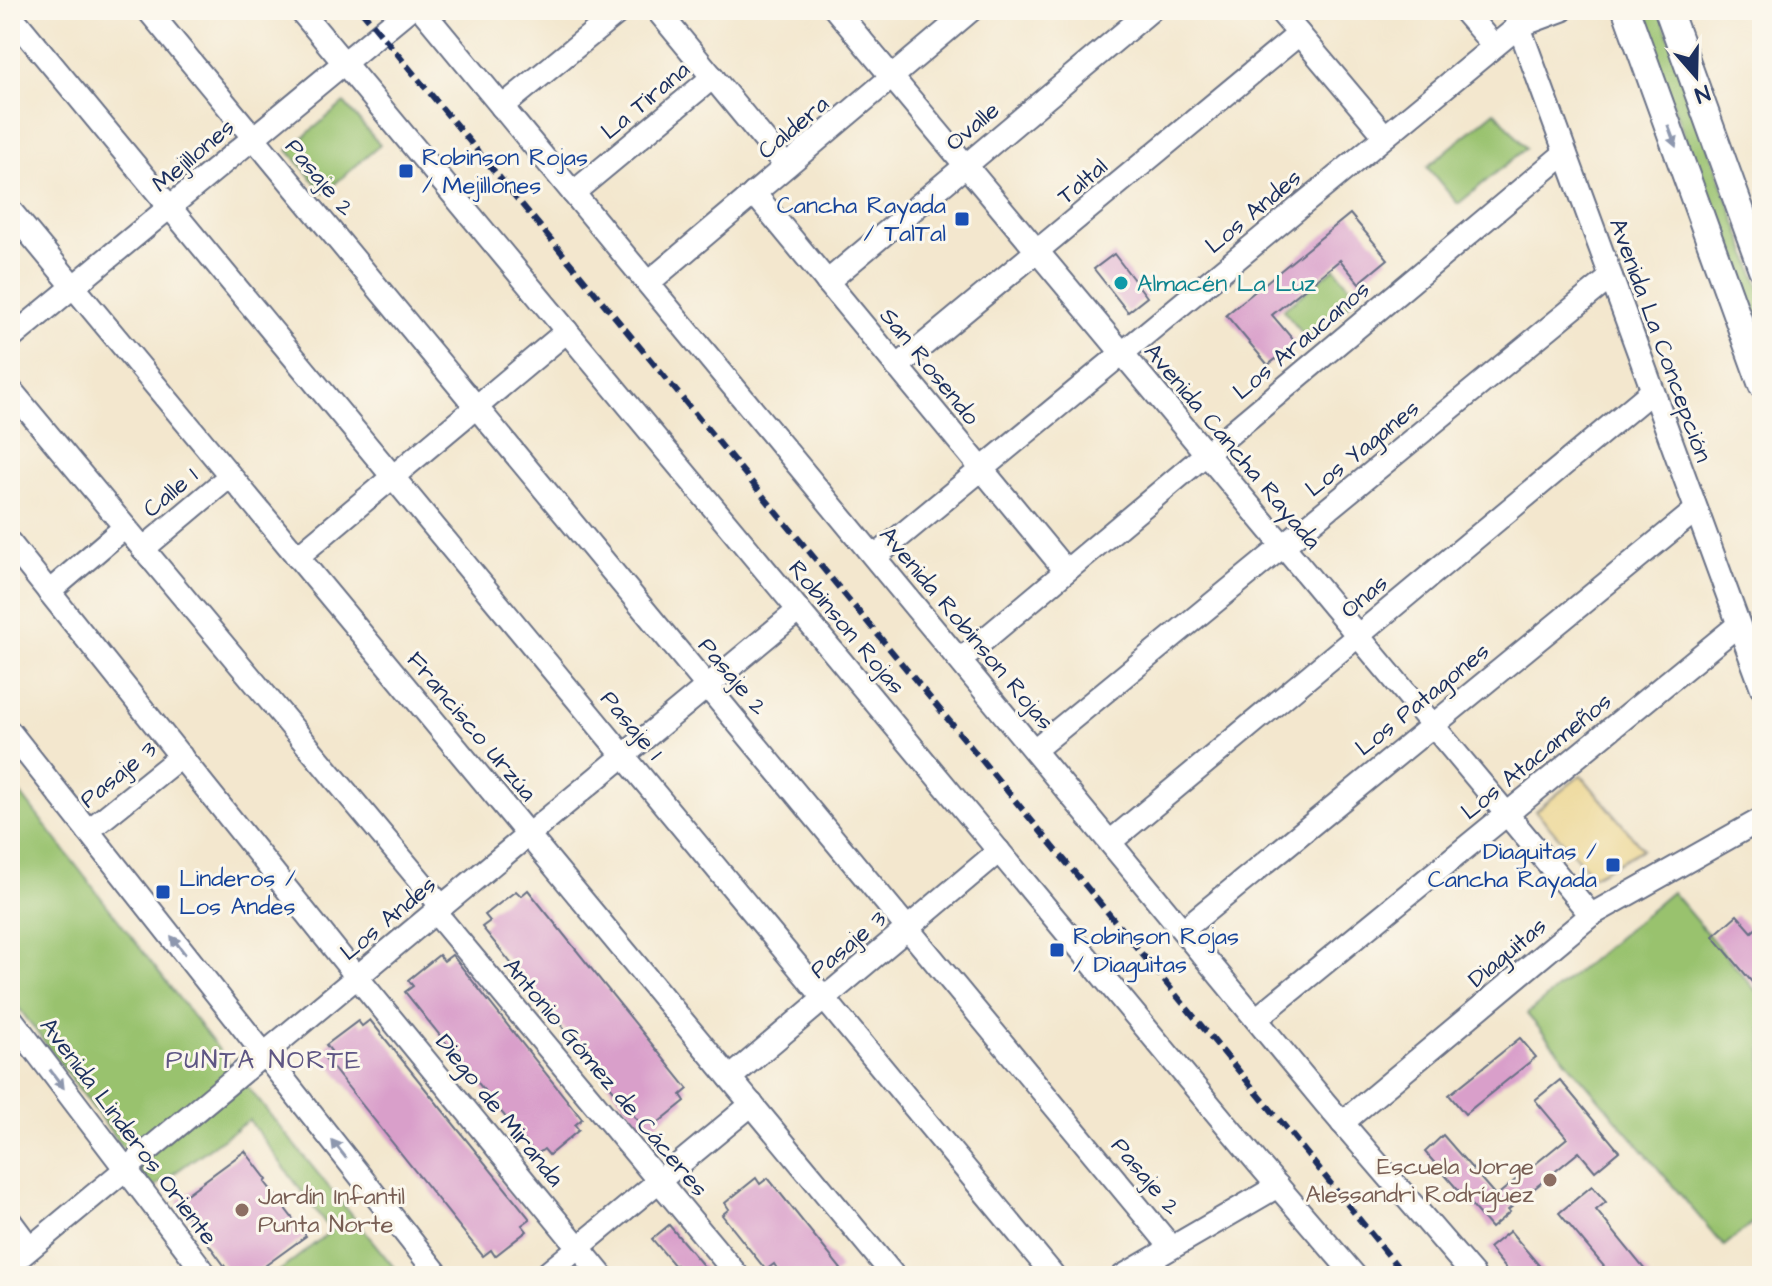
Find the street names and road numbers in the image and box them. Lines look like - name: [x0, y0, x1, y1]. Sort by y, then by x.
- street label: La Tirana: [594, 53, 697, 148]
- street label: Caldera: [751, 88, 837, 168]
- street label: Ovalle: [938, 94, 1007, 159]
- street label: Mejillones: [145, 111, 242, 201]
- street label: Pasaje 2: [277, 131, 362, 224]
- street label: Taltal: [1050, 151, 1115, 213]
- street label: Los Andes: [1198, 161, 1309, 262]
- street label: Avenida La Concepción: [1600, 214, 1720, 467]
- street label: Los Araucanos: [1226, 273, 1378, 408]
- street label: San Rosendo: [871, 300, 988, 433]
- street label: Avenida Cancha Rayada: [1135, 336, 1329, 558]
- street label: Los Yaganes: [1298, 392, 1428, 506]
- street label: Calle 1: [136, 460, 205, 526]
- street label: Avenida Robinson Rojas: [871, 519, 1062, 738]
- street label: Robinson Rojas: [780, 553, 913, 702]
- street label: Onas: [1334, 567, 1396, 627]
- street label: Pasaje 2: [690, 630, 775, 723]
- street label: Los Patagones: [1348, 635, 1498, 765]
- street label: Francisco Urzúa: [398, 644, 544, 809]
- street label: Pasaje 1: [592, 683, 671, 768]
- street label: Los Atacameños: [1454, 685, 1619, 828]
- street label: Pasaje 3: [73, 733, 165, 817]
- street label: Los Andes: [333, 868, 444, 969]
- street label: Pasaje 3: [803, 903, 894, 987]
- street label: Diaguitas: [1461, 910, 1555, 997]
- street label: Antonio Gómez de Cáceres: [495, 951, 716, 1205]
- street label: Avenida Linderos Oriente: [31, 1011, 225, 1253]
- street label: Diego de Miranda: [426, 1027, 572, 1195]
- street label: Pasaje 2: [1103, 1130, 1188, 1223]

